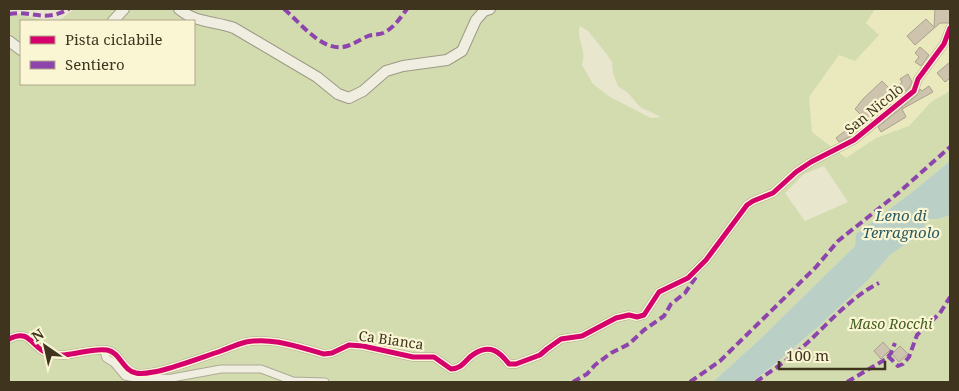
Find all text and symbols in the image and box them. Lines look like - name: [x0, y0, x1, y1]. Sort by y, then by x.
- legend: [20, 20, 195, 85]
- text: Pista ciclabile: [65, 29, 163, 49]
- text: Sentiero: [65, 54, 125, 74]
- street label: San Nicolò: [840, 79, 907, 138]
- water label: Leno di Terragnolo: [862, 205, 940, 242]
- park label: Maso Rocchi: [848, 314, 933, 333]
- north arrow: [20, 321, 70, 371]
- text: N: [28, 324, 47, 346]
- street label: Ca Bianca: [357, 326, 425, 353]
- scale bar: [779, 338, 885, 370]
- text: 100 m: [786, 345, 829, 365]

